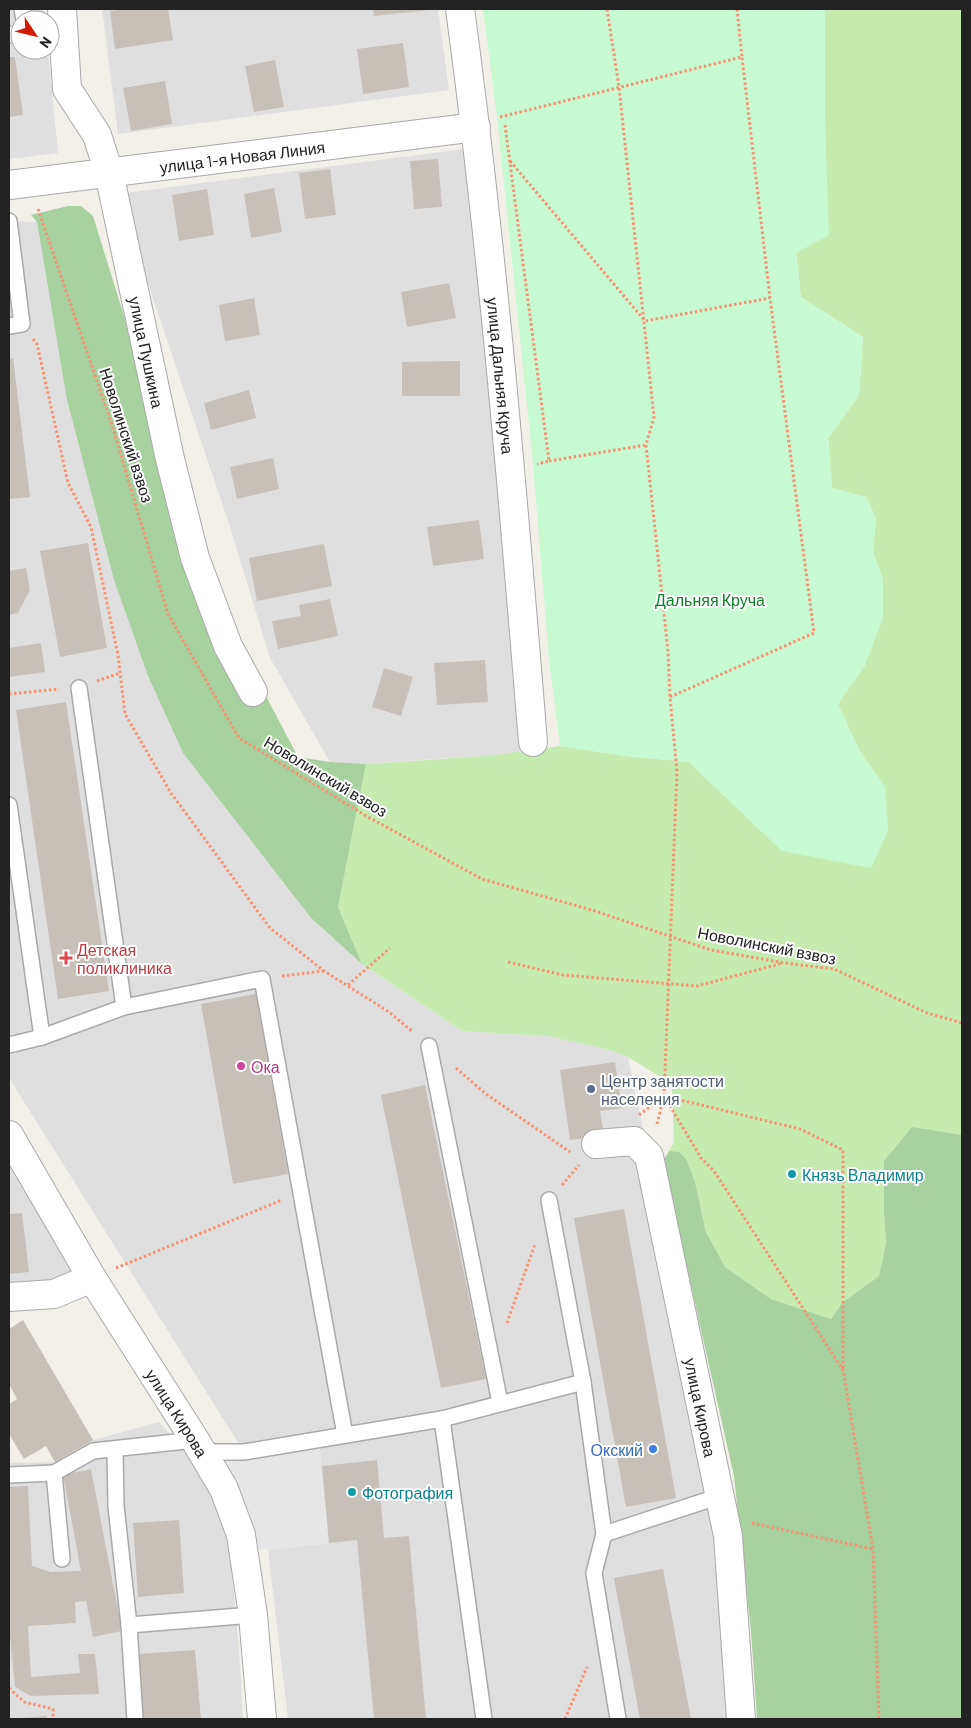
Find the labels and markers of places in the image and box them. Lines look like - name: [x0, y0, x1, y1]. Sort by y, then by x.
- place label: Детская поликлиника: [77, 940, 172, 977]
- marker: Детская поликлиника: [59, 951, 73, 965]
- place label: Ока: [251, 1057, 280, 1076]
- marker: Ока: [235, 1060, 247, 1072]
- place label: Центр занятости населения: [601, 1071, 724, 1108]
- marker: Центр занятости населения: [585, 1083, 597, 1095]
- place label: Князь Владимир: [802, 1165, 924, 1184]
- marker: Князь Владимир: [786, 1168, 798, 1180]
- place label: Окский: [591, 1440, 643, 1459]
- marker: Окский: [647, 1443, 659, 1455]
- place label: Фотография: [362, 1483, 453, 1502]
- marker: Фотография: [346, 1486, 358, 1498]

